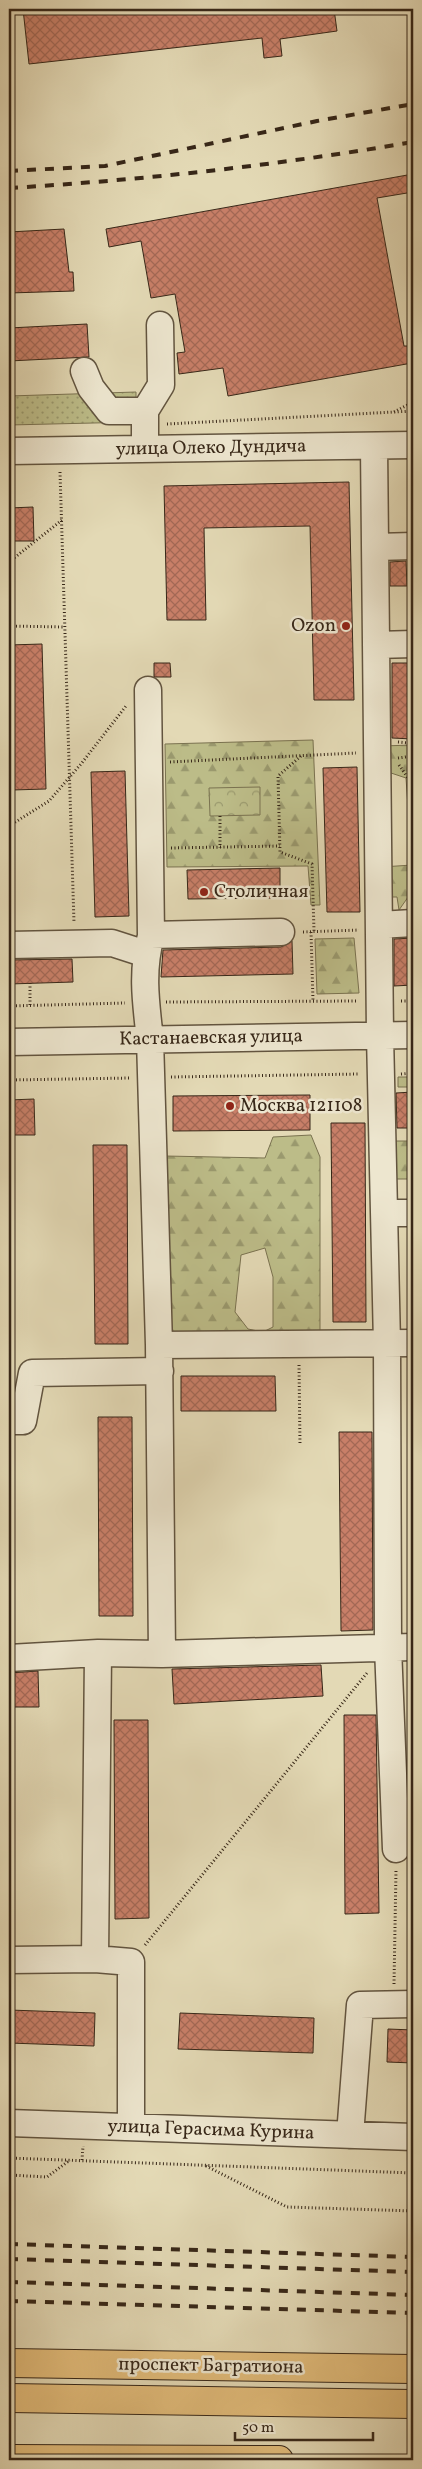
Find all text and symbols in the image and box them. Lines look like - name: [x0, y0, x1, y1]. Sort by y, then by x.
- street label: улица Олеко Дундича: [115, 433, 307, 463]
- place label: Ozon: [291, 613, 336, 639]
- marker: Ozon: [340, 620, 352, 632]
- place label: Столичная: [214, 879, 309, 905]
- marker: Столичная: [198, 886, 210, 898]
- street label: Кастанаевская улица: [119, 1023, 303, 1053]
- place label: Москва 121108: [240, 1093, 362, 1119]
- marker: Москва 121108: [224, 1100, 236, 1112]
- street label: улица Герасима Курина: [107, 2113, 315, 2147]
- street label: проспект Багратиона: [118, 2351, 304, 2381]
- scale bar: [235, 2409, 372, 2441]
- text: 50 m: [242, 2418, 274, 2439]

